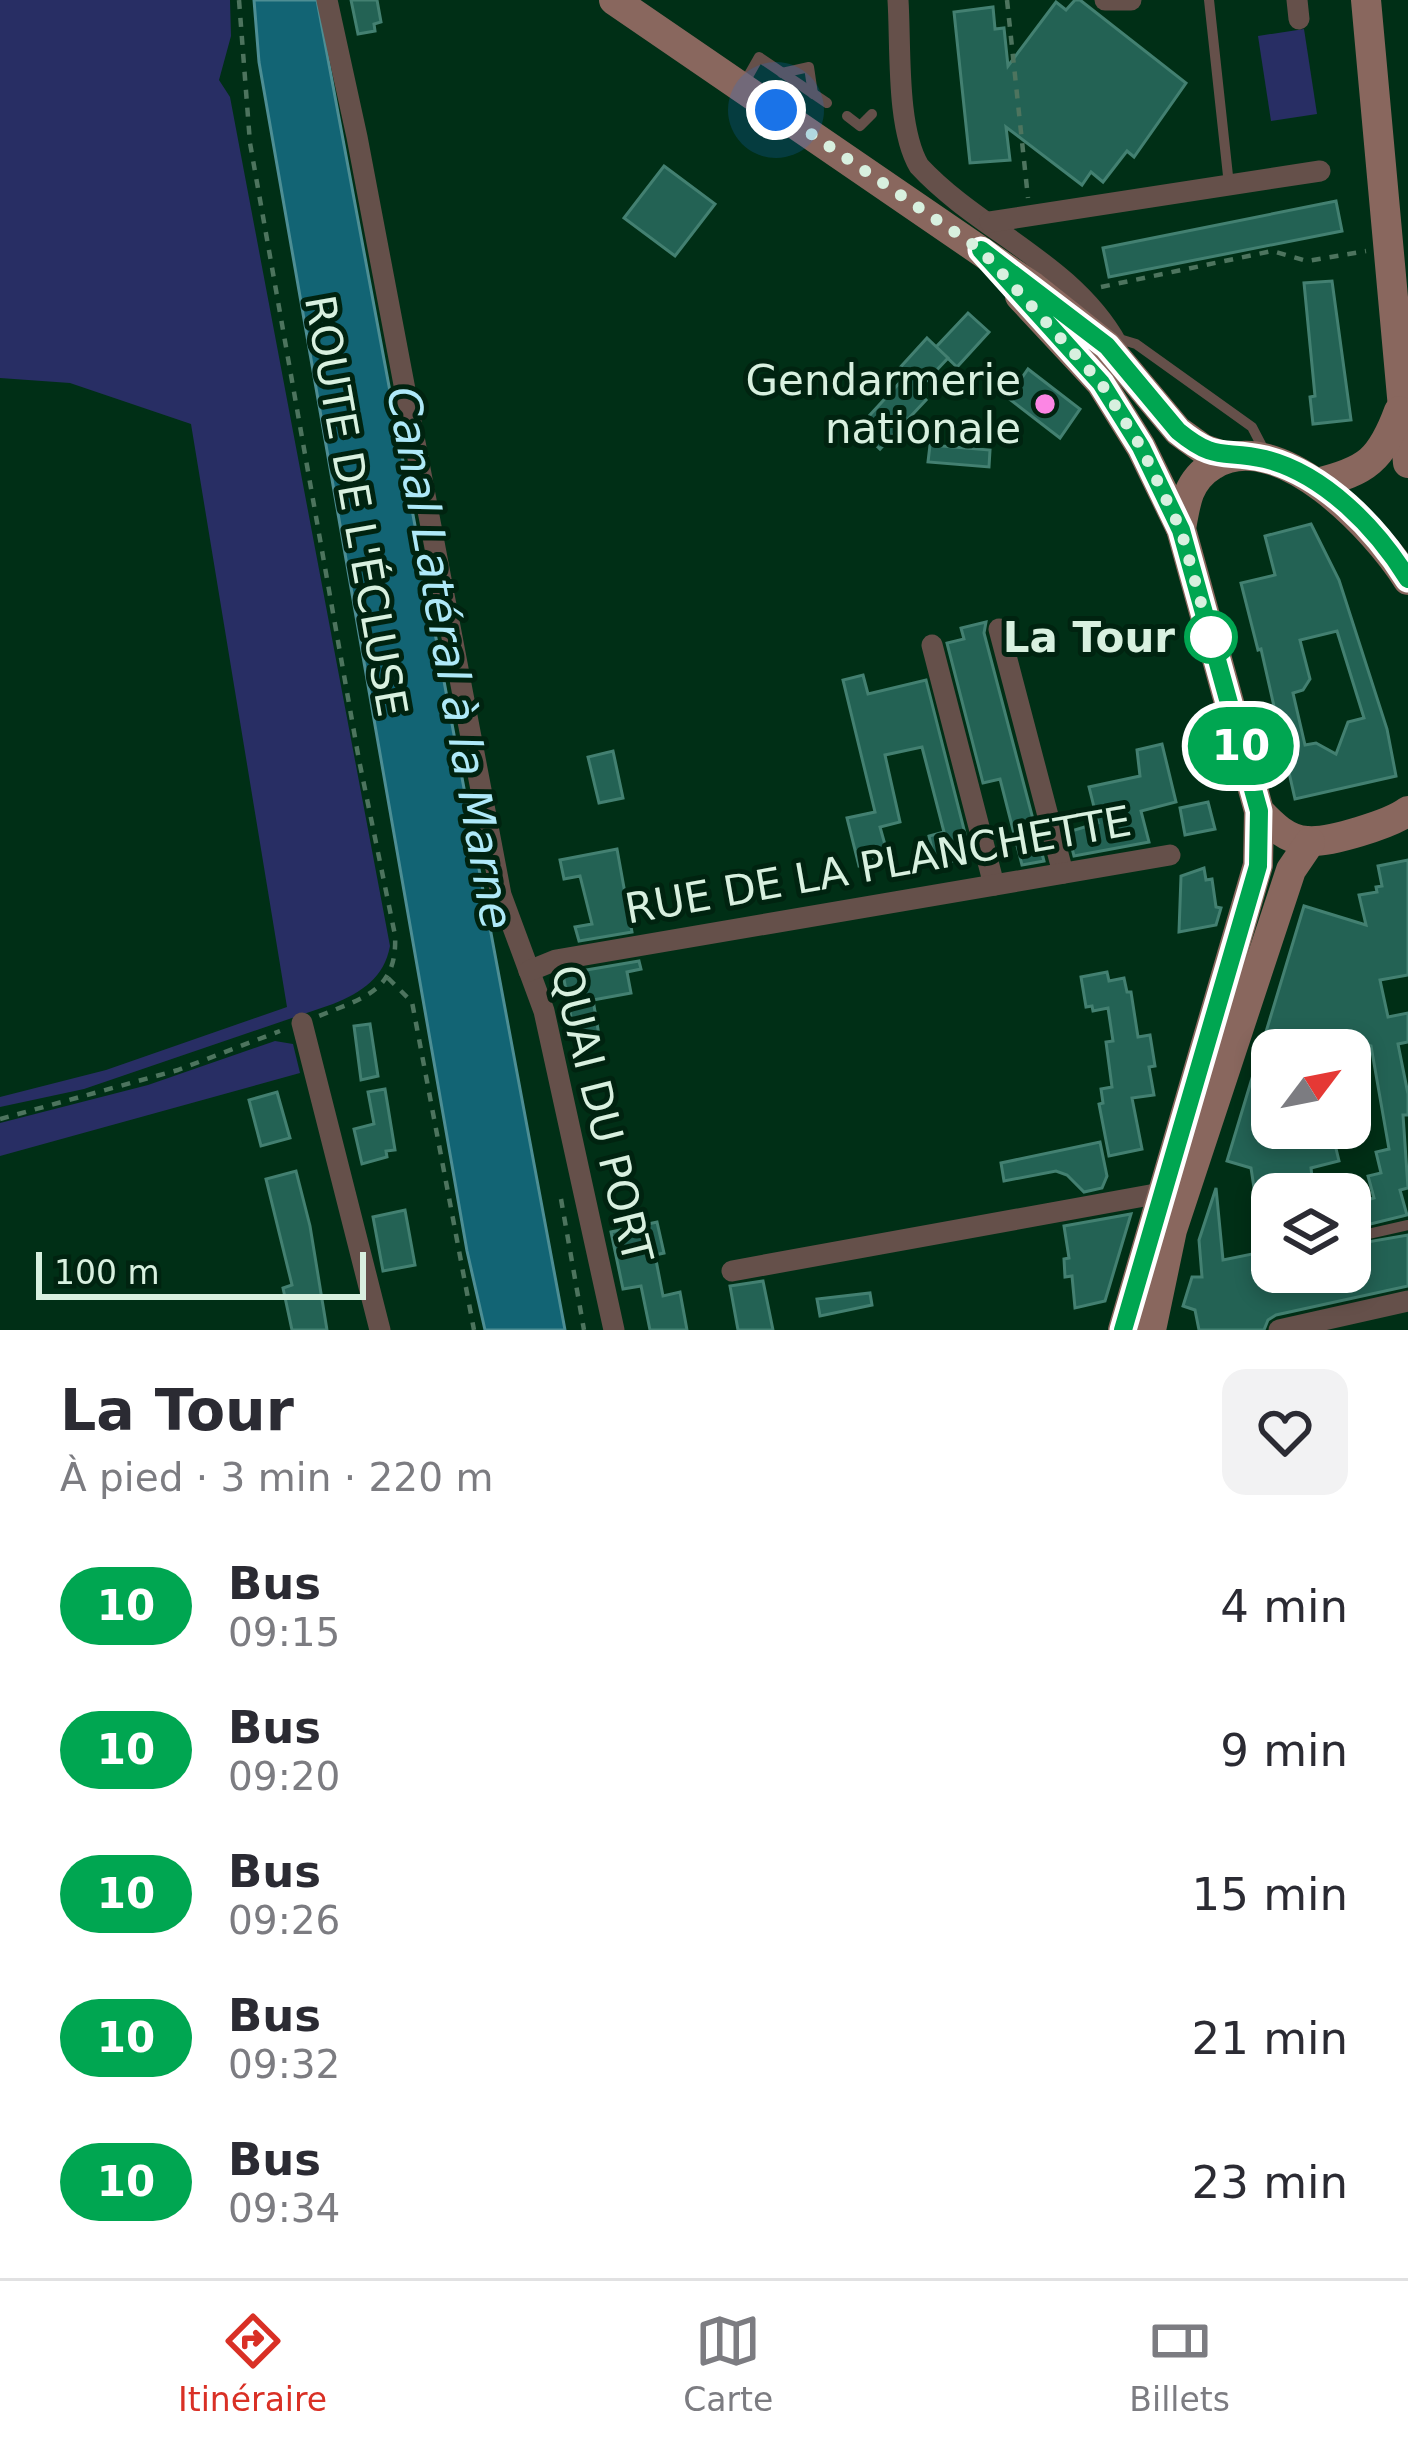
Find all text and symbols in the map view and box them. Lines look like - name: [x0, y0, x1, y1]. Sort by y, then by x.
- your location: [746, 80, 806, 140]
- street label: ROUTE DE L'ÉCLUSE: [295, 291, 418, 720]
- place label: Gendarmerie nationale: [746, 356, 1021, 453]
- water label: Canal Latéral à la Marne: [376, 383, 524, 933]
- marker: Gendarmerie nationale: [1032, 391, 1058, 417]
- marker: La Tour: [1186, 612, 1236, 662]
- place label: La Tour: [1003, 613, 1175, 662]
- line badge: 10: [1187, 707, 1295, 785]
- text: 10: [1212, 721, 1270, 770]
- street label: RUE DE LA PLANCHETTE: [621, 796, 1135, 934]
- street label: QUAI DU PORT: [541, 960, 663, 1268]
- north arrow: [1251, 1029, 1371, 1149]
- map controls: [1251, 1029, 1371, 1293]
- button: layers: [1251, 1173, 1371, 1293]
- scale bar: [36, 1246, 366, 1299]
- text: 100 m: [54, 1253, 160, 1292]
- button: heart: [1222, 1369, 1348, 1495]
- text: La Tour: [60, 1377, 294, 1443]
- text: À pied · 3 min · 220 m: [60, 1455, 493, 1500]
- text: Bus: [228, 1557, 321, 1610]
- text: 4 min: [1220, 1580, 1348, 1633]
- text: 10: [97, 1581, 155, 1630]
- text: 09:15: [228, 1610, 340, 1655]
- text: Bus: [228, 1701, 321, 1754]
- text: 9 min: [1220, 1724, 1348, 1777]
- text: 10: [97, 1725, 155, 1774]
- text: 09:20: [228, 1754, 340, 1799]
- text: Bus: [228, 1845, 321, 1898]
- text: 15 min: [1192, 1868, 1348, 1921]
- text: 10: [97, 1869, 155, 1918]
- text: 09:26: [228, 1898, 340, 1943]
- text: Bus: [228, 1989, 321, 2042]
- text: 21 min: [1192, 2012, 1348, 2065]
- text: 10: [97, 2013, 155, 2062]
- text: 09:32: [228, 2042, 340, 2087]
- text: Bus: [228, 2133, 321, 2186]
- text: 23 min: [1192, 2156, 1348, 2209]
- text: 10: [97, 2157, 155, 2206]
- text: 09:34: [228, 2186, 340, 2231]
- tab: Itinéraire: [178, 2308, 327, 2419]
- tab: Carte: [683, 2308, 773, 2419]
- tab: Billets: [1129, 2308, 1230, 2419]

